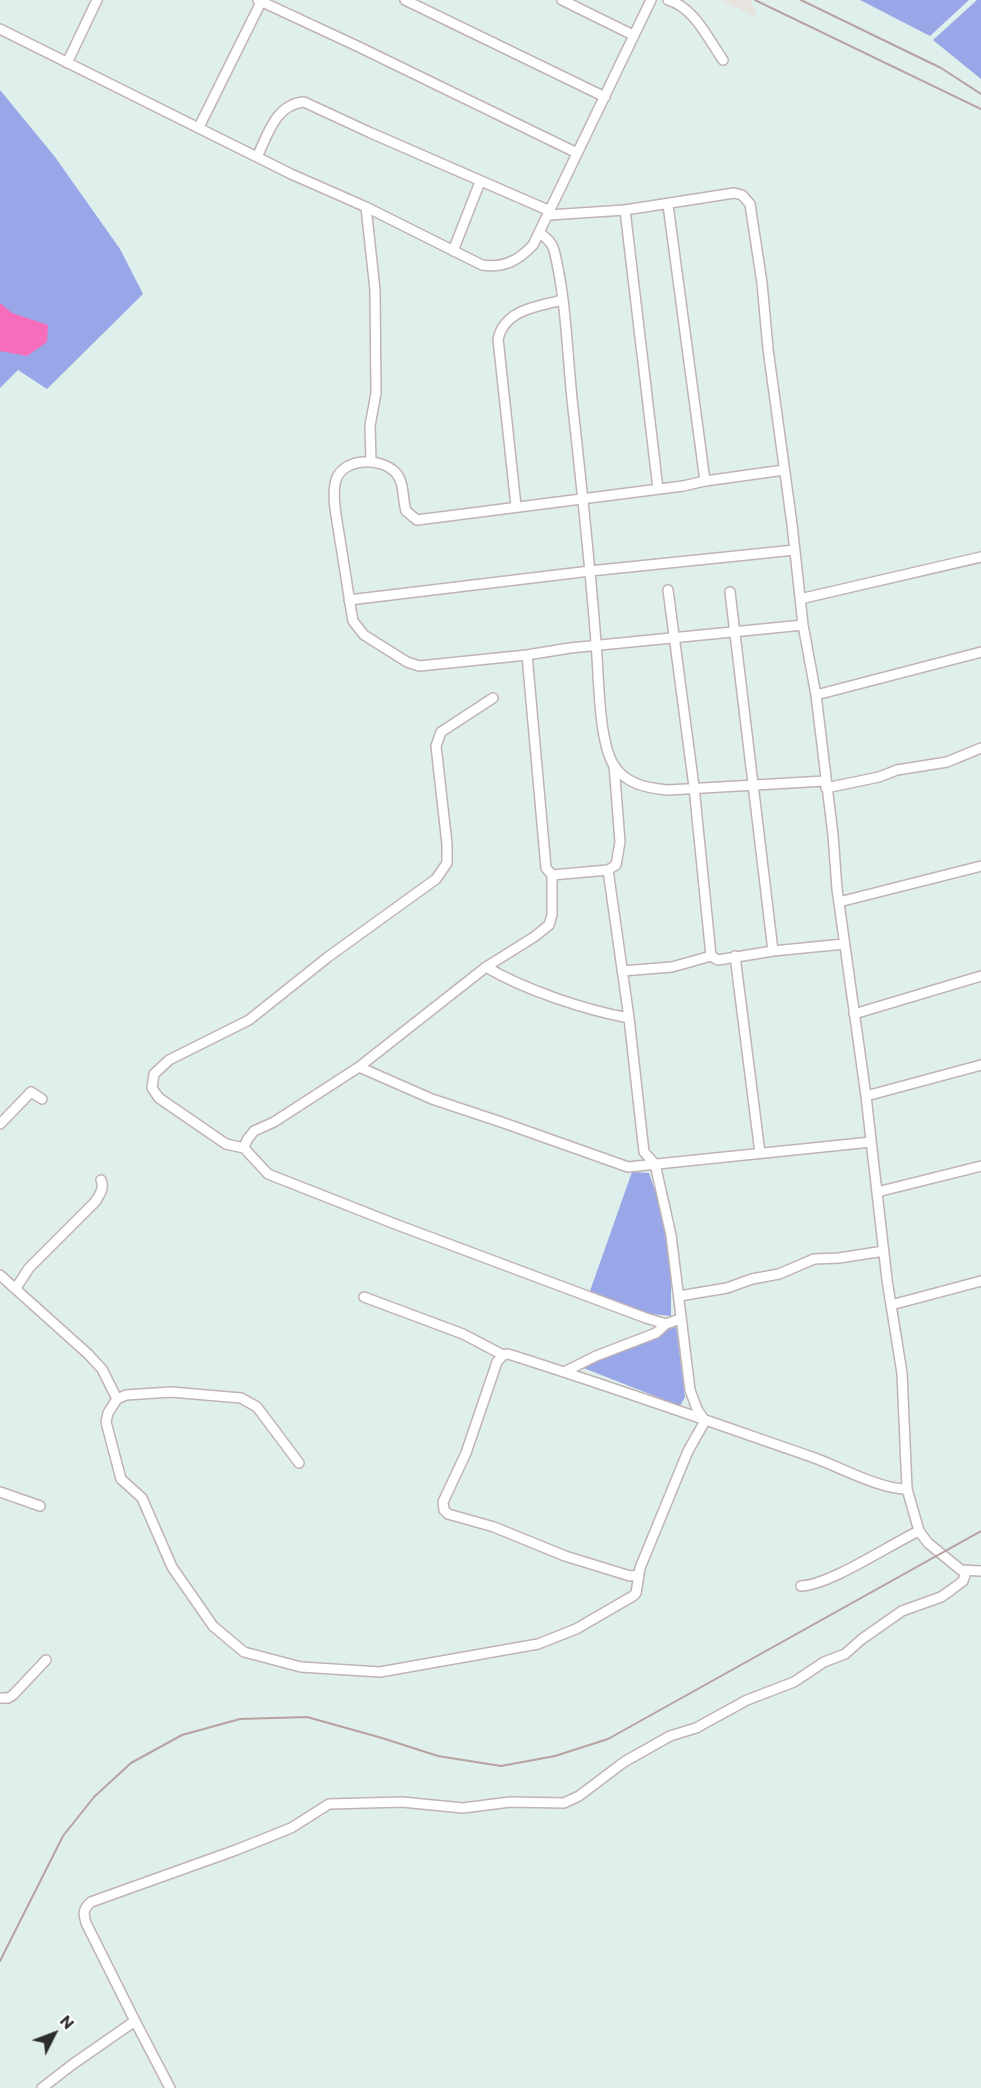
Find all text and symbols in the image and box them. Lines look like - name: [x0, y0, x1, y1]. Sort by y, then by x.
- north arrow: [24, 2004, 84, 2064]
- text: N: [57, 2011, 79, 2032]

